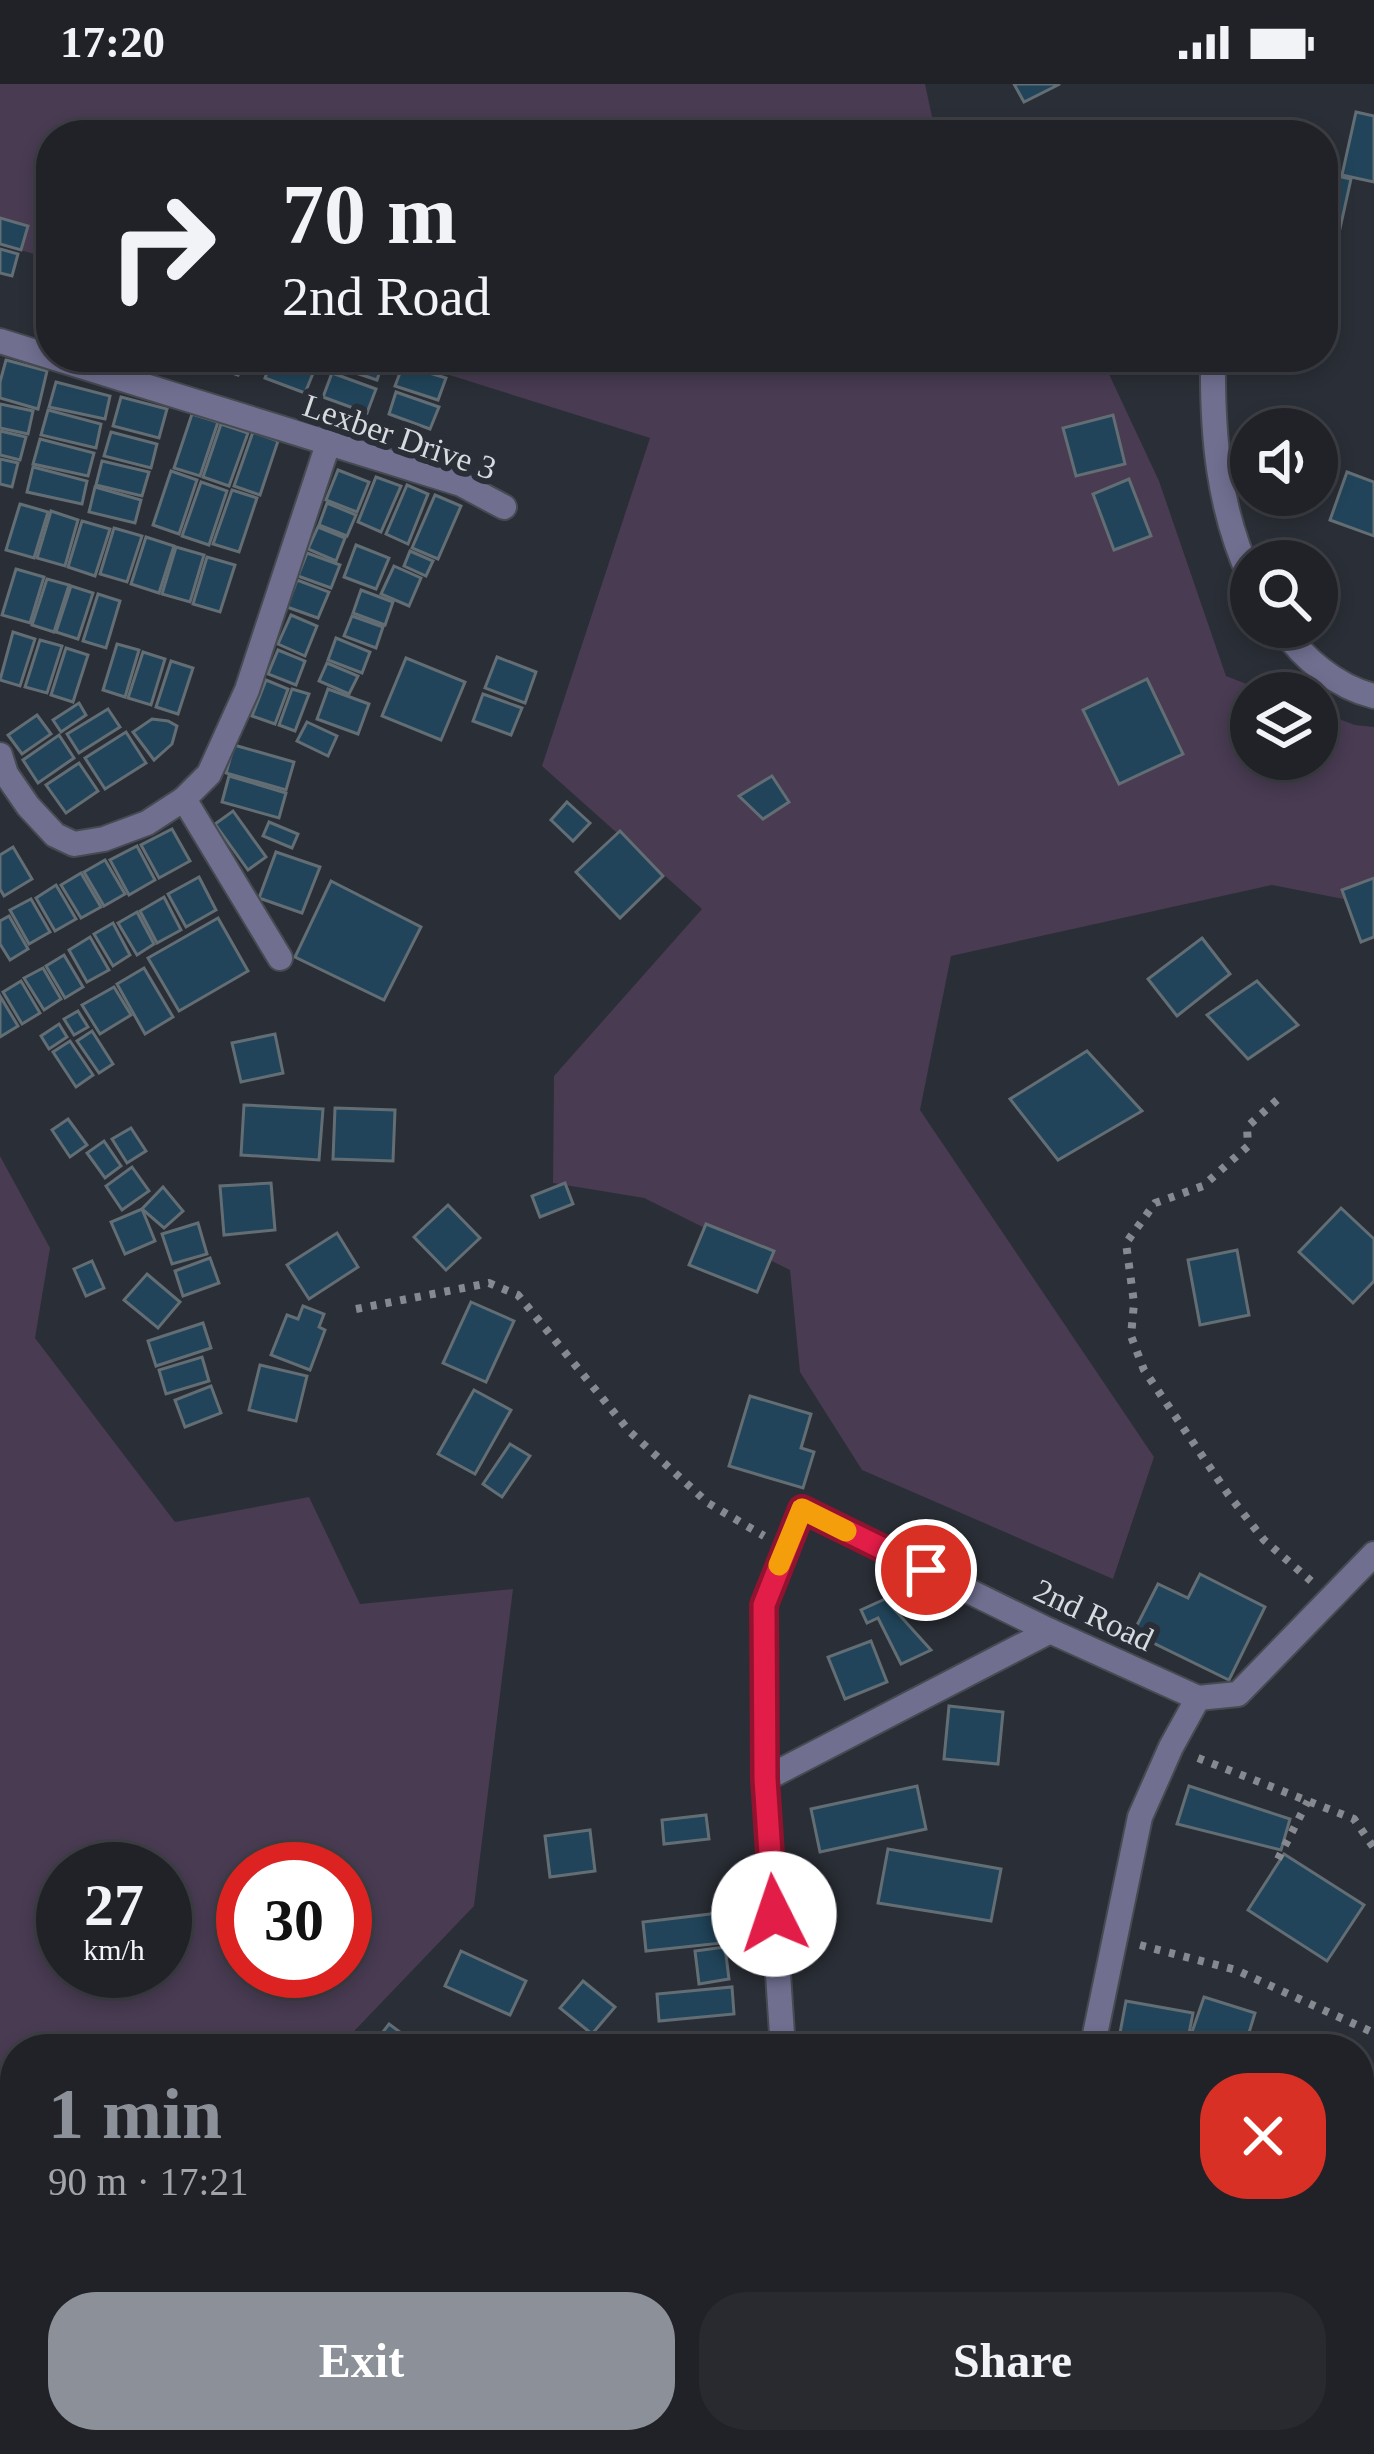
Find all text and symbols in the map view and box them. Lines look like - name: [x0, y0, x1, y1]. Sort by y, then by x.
- text: 17:20: [60, 17, 165, 67]
- icon: right: [84, 168, 240, 324]
- text: 70 m: [282, 168, 457, 261]
- text: 2nd Road: [282, 267, 491, 327]
- street label: Lexber Drive 3: [299, 387, 501, 487]
- map controls: [1230, 408, 1338, 780]
- button: sound: [1230, 408, 1338, 516]
- button: search: [1230, 540, 1338, 648]
- button: layers: [1230, 672, 1338, 780]
- pin: [875, 1519, 977, 1621]
- icon: arrive: [893, 1537, 959, 1603]
- street label: 2nd Road: [1028, 1572, 1159, 1658]
- speed limit sign: 30: [216, 1842, 372, 1998]
- position arrow: [711, 1851, 837, 1977]
- text: 27: [84, 1872, 144, 1938]
- text: km/h: [83, 1933, 145, 1966]
- button: close: [1200, 2073, 1326, 2199]
- text: 1 min: [48, 2074, 222, 2154]
- text: 90 m · 17:21: [48, 2160, 248, 2203]
- button: Exit: [48, 2292, 675, 2430]
- button: Share: [699, 2292, 1326, 2430]

